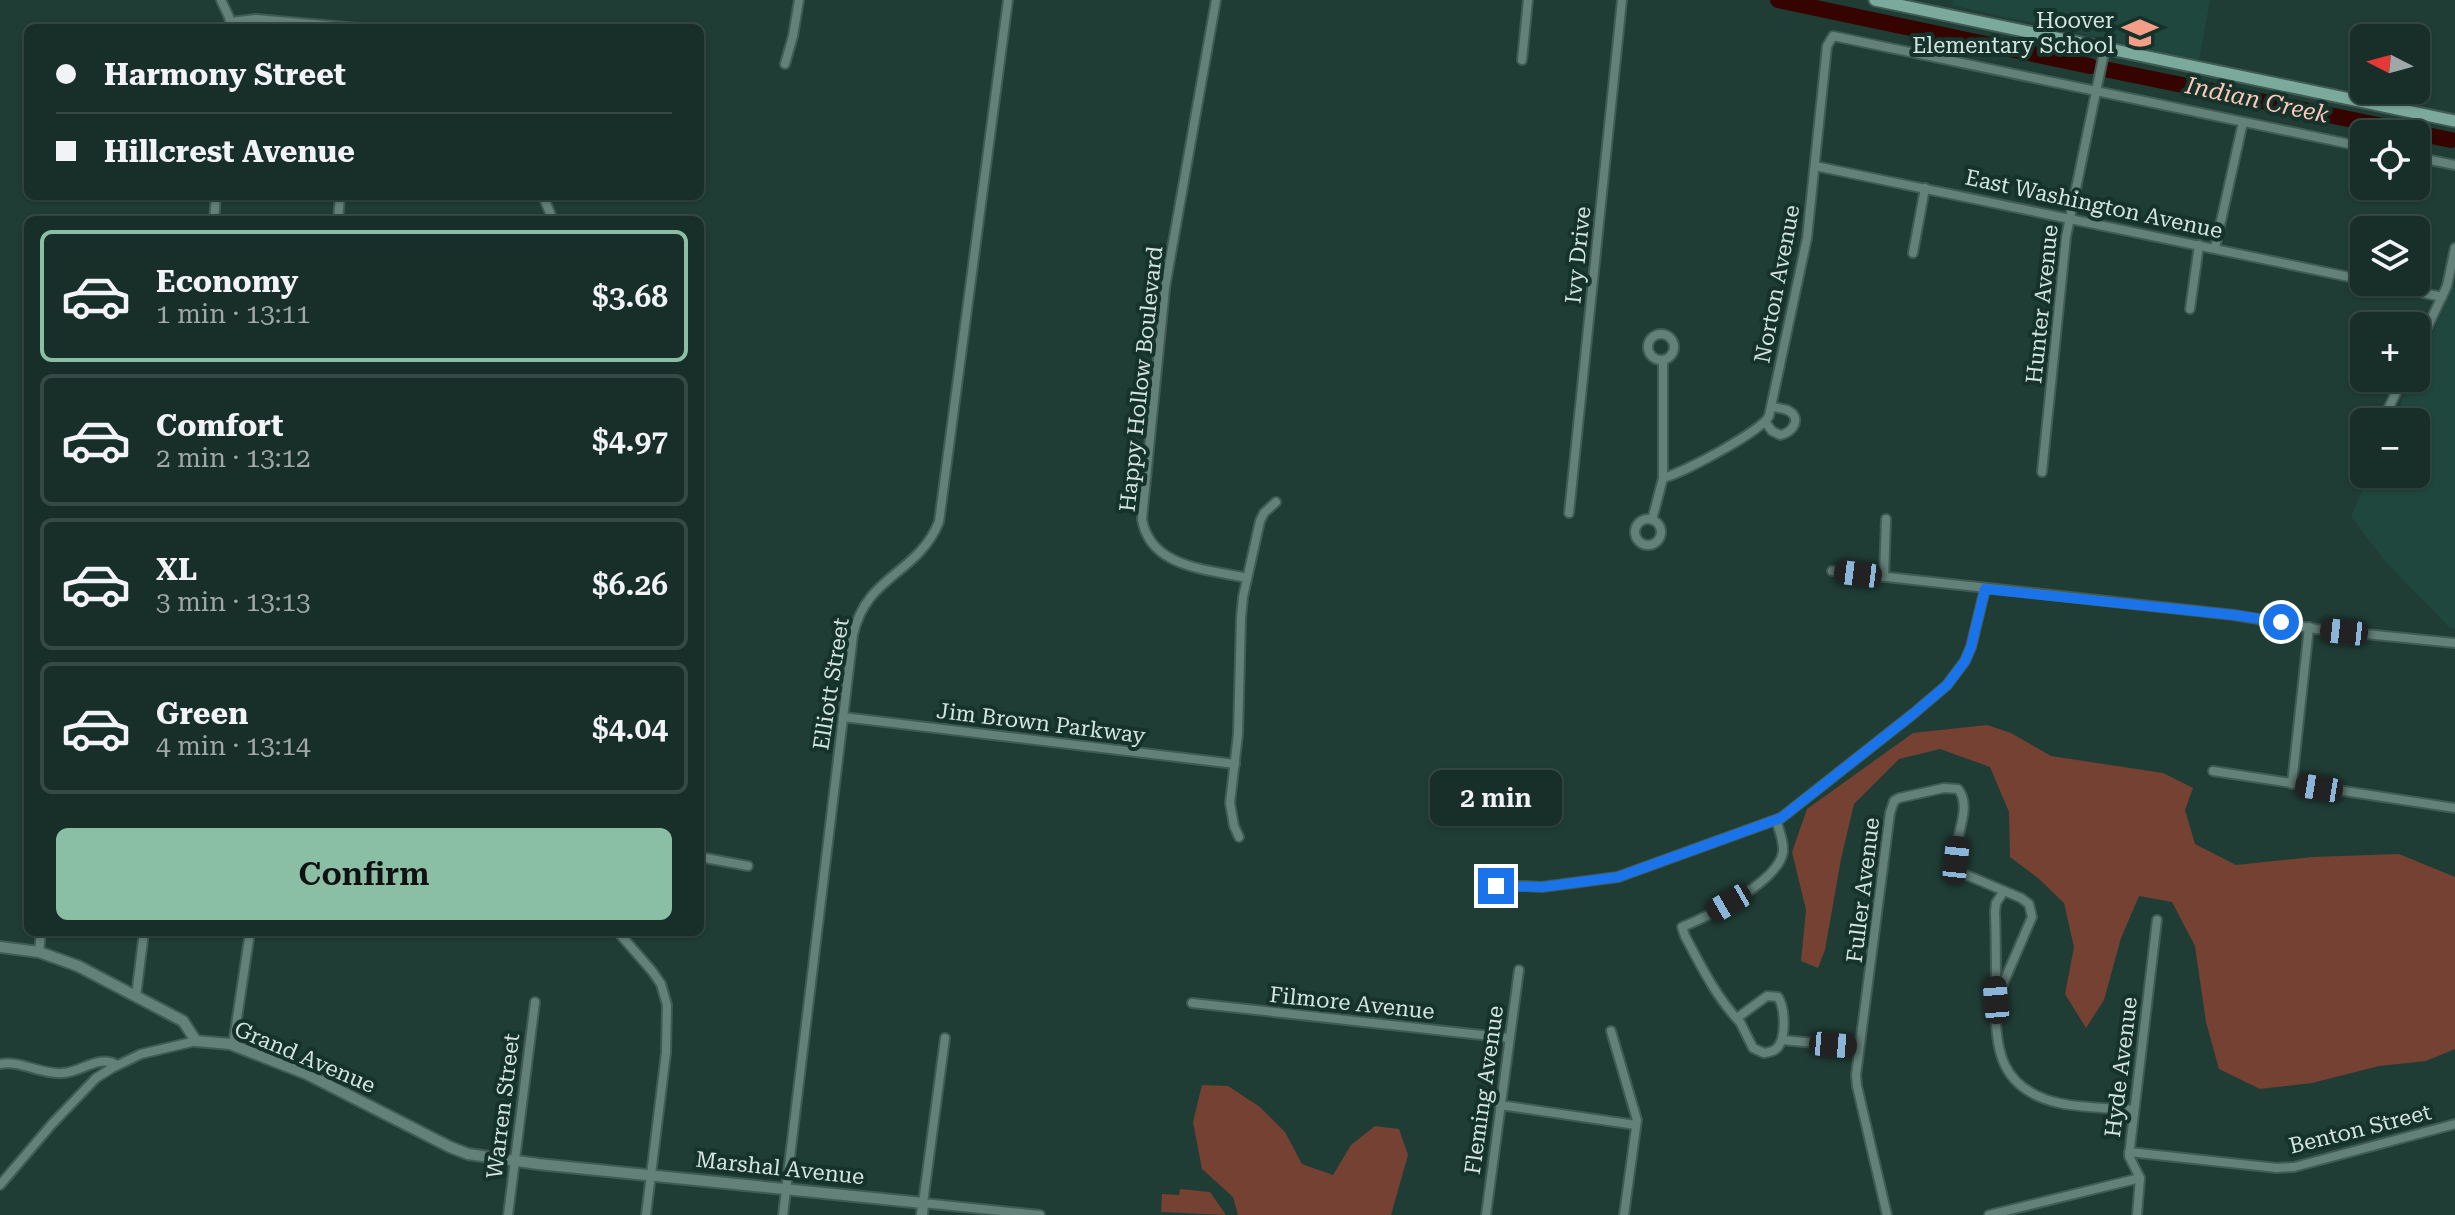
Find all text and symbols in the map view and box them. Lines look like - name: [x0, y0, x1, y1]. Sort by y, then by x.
- place label: Hoover Elementary School: [1912, 8, 2114, 58]
- school or university icon: Hoover Elementary School: [2121, 14, 2159, 52]
- north arrow: [2350, 24, 2430, 104]
- map controls: [2350, 24, 2430, 488]
- text: Harmony Street: [104, 57, 346, 92]
- water label: Indian Creek: [2182, 71, 2331, 129]
- button: locate: [2350, 120, 2430, 200]
- text: Hillcrest Avenue: [104, 134, 355, 169]
- street label: East Washington Avenue: [1963, 164, 2225, 244]
- street label: Norton Avenue: [1749, 203, 1805, 365]
- street label: Ivy Drive: [1560, 205, 1596, 305]
- button: layers: [2350, 216, 2430, 296]
- street label: Hunter Avenue: [2021, 223, 2063, 385]
- street label: Happy Hollow Boulevard: [1115, 245, 1167, 513]
- icon: car: [60, 260, 132, 332]
- text: Economy: [156, 264, 298, 299]
- text: $3.68: [592, 279, 668, 314]
- text: 1 min · 13:11: [156, 299, 311, 329]
- button: +: [2350, 312, 2430, 392]
- icon: car: [60, 404, 132, 476]
- text: Comfort: [156, 408, 283, 443]
- button: −: [2350, 408, 2430, 488]
- text: $4.97: [592, 423, 668, 458]
- text: 2 min · 13:12: [156, 443, 311, 473]
- icon: car: [60, 548, 132, 620]
- text: XL: [156, 552, 197, 587]
- car: [1833, 559, 1883, 589]
- text: $6.26: [592, 567, 668, 602]
- text: 3 min · 13:13: [156, 587, 311, 617]
- route start: [2263, 604, 2299, 640]
- street label: Elliott Street: [808, 616, 854, 752]
- car: [2319, 618, 2369, 646]
- icon: car: [60, 692, 132, 764]
- text: Green: [156, 696, 248, 731]
- street label: Jim Brown Parkway: [935, 698, 1147, 748]
- text: $4.04: [592, 711, 668, 746]
- text: 4 min · 13:14: [156, 731, 311, 761]
- callout: 2 min: [1430, 770, 1562, 826]
- car: [2293, 772, 2345, 804]
- text: 2 min: [1460, 783, 1532, 813]
- street label: Fuller Avenue: [1842, 816, 1884, 964]
- button: Confirm: [56, 828, 672, 920]
- car: [1942, 835, 1970, 885]
- route end: [1478, 868, 1514, 904]
- car: [1702, 881, 1756, 925]
- car: [1982, 975, 2010, 1025]
- street label: Filmore Avenue: [1268, 982, 1436, 1024]
- street label: Hyde Avenue: [2100, 995, 2142, 1139]
- street label: Fleming Avenue: [1460, 1004, 1508, 1176]
- street label: Grand Avenue: [231, 1016, 379, 1098]
- car: [1808, 1031, 1858, 1059]
- street label: Warren Street: [482, 1032, 524, 1180]
- street label: Benton Street: [2286, 1099, 2434, 1159]
- street label: Marshal Avenue: [694, 1147, 866, 1189]

